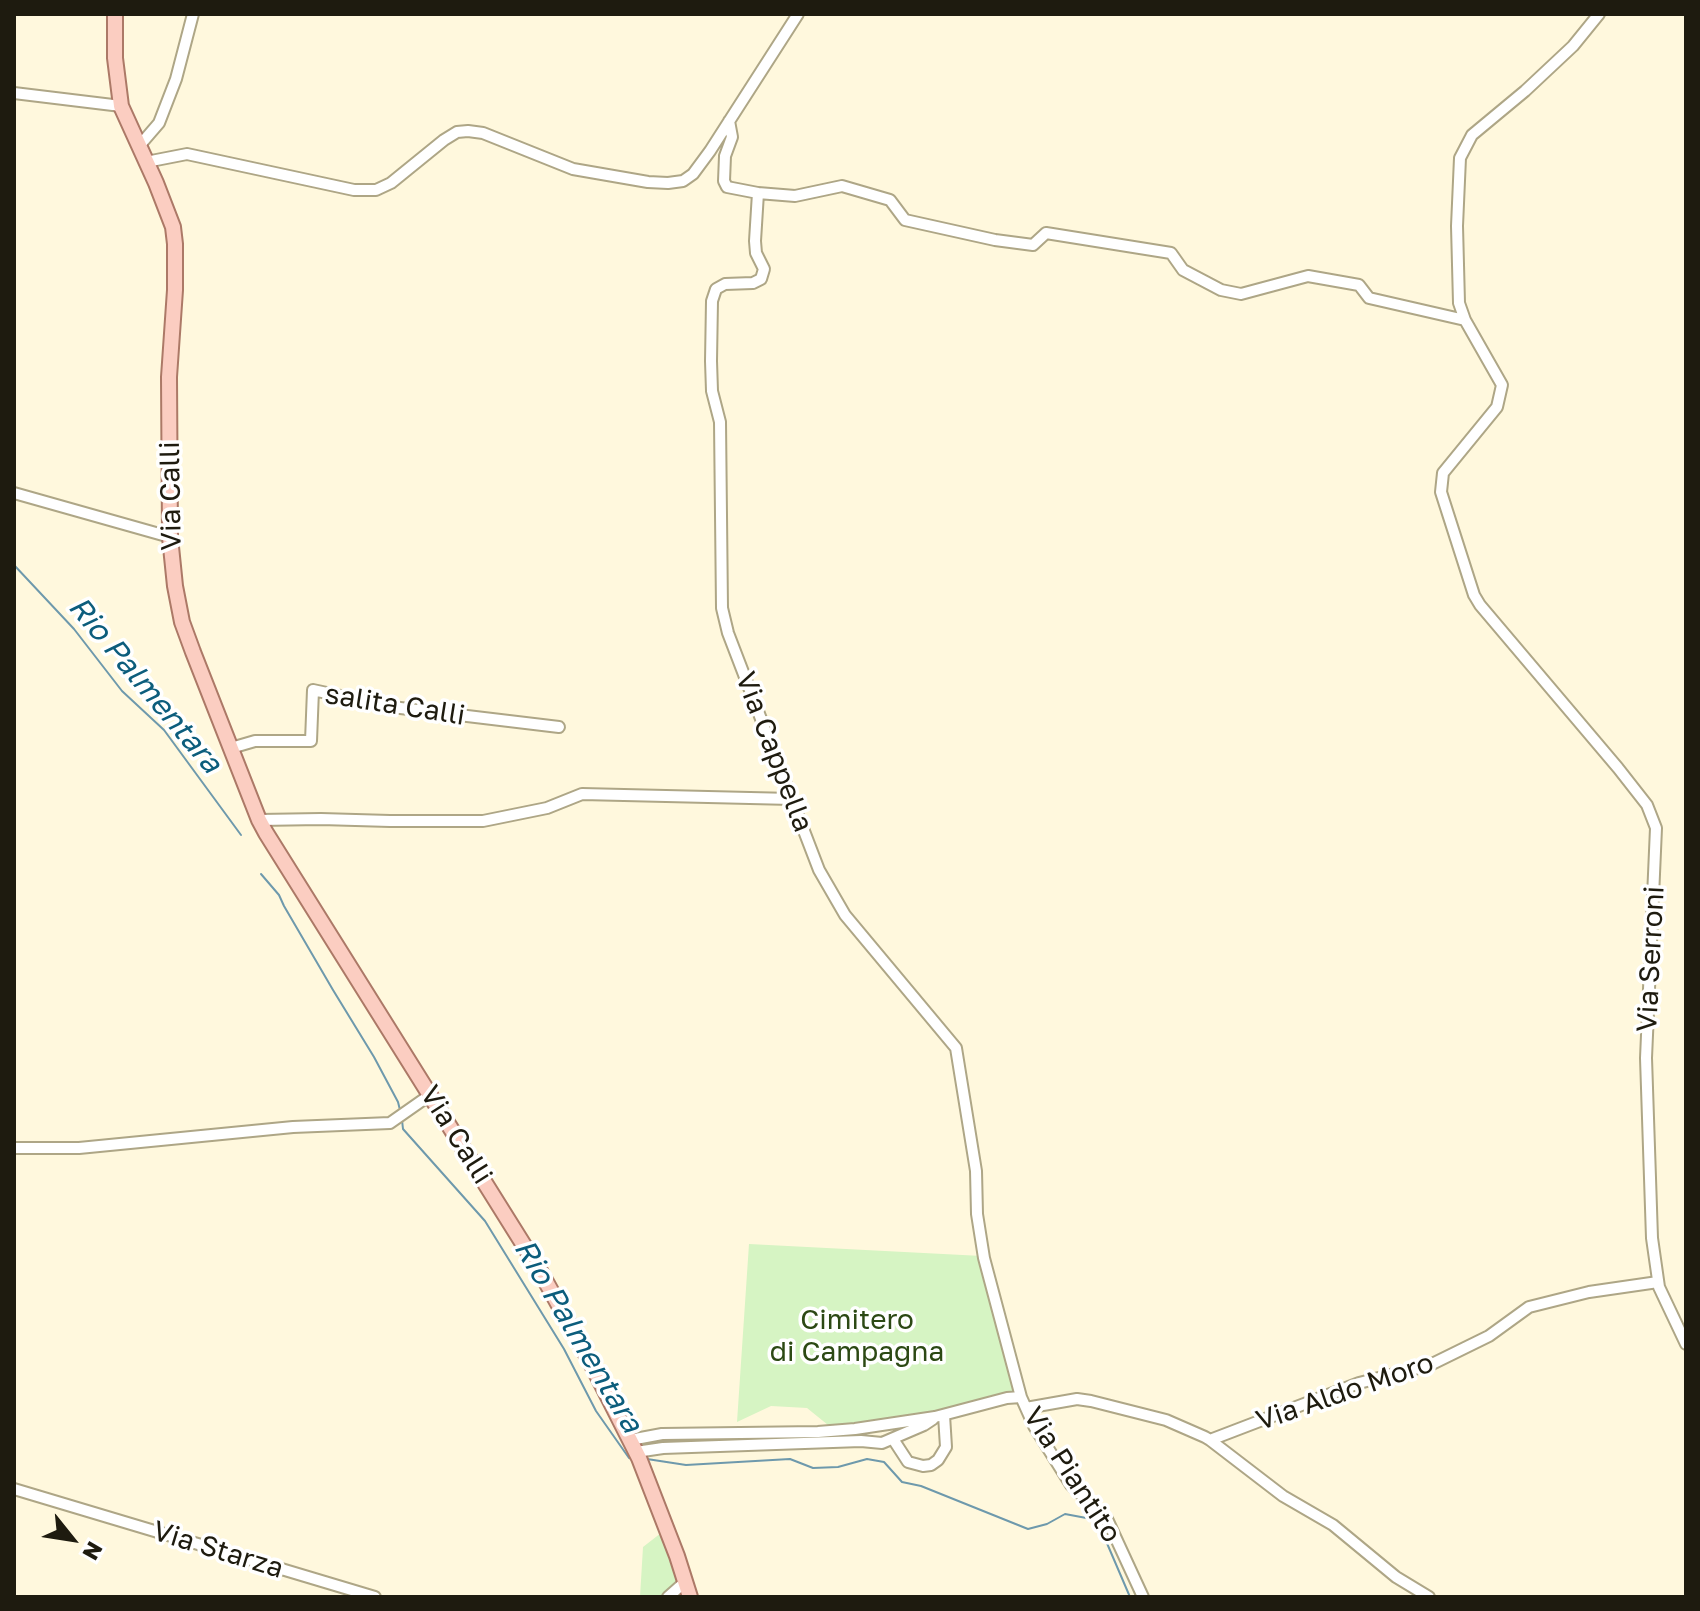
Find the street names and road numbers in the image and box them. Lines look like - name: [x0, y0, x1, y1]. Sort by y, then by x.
- street label: Via Calli: [153, 441, 189, 551]
- street label: Via Cappella: [728, 667, 820, 837]
- street label: salita Calli: [323, 677, 467, 733]
- street label: Via Serroni: [1630, 885, 1672, 1033]
- street label: Via Calli: [413, 1080, 499, 1190]
- street label: Via Aldo Moro: [1252, 1346, 1438, 1438]
- street label: Via Piantito: [1016, 1401, 1128, 1549]
- street label: Via Starza: [149, 1514, 287, 1586]

